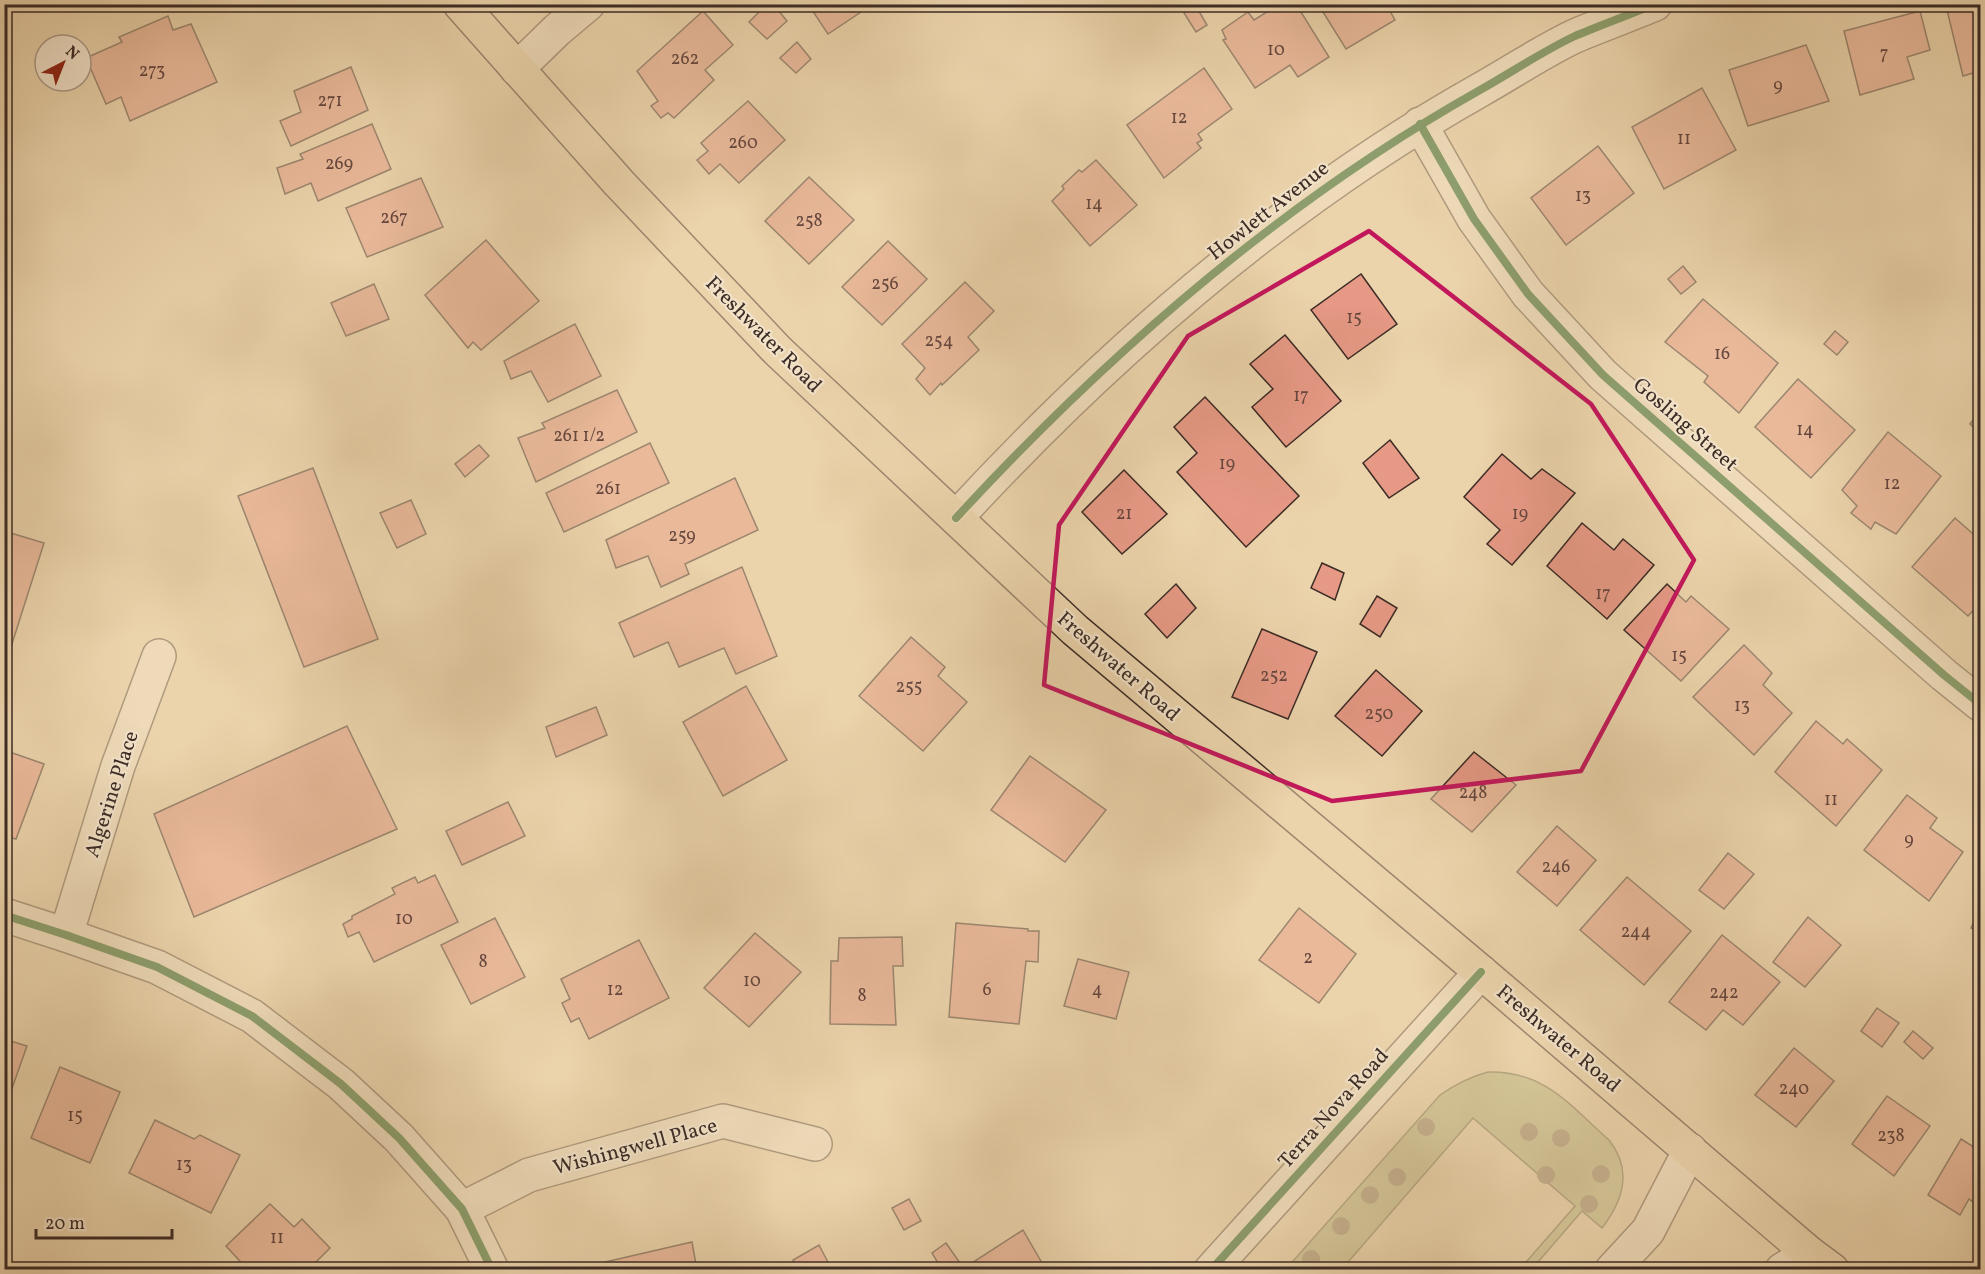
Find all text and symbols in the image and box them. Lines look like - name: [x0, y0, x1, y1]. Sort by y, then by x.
- north arrow: [33, 33, 93, 93]
- house number: 10: [1267, 38, 1285, 63]
- text: N: [60, 41, 84, 66]
- house number: 7: [1880, 42, 1888, 67]
- house number: 262: [671, 47, 699, 72]
- house number: 273: [139, 59, 165, 84]
- house number: 9: [1773, 74, 1783, 99]
- house number: 271: [318, 89, 342, 114]
- house number: 12: [1171, 106, 1187, 131]
- house number: 11: [1677, 127, 1691, 152]
- house number: 260: [728, 131, 758, 156]
- house number: 269: [325, 152, 353, 177]
- street label: Howlett Avenue: [1202, 155, 1336, 268]
- house number: 13: [1575, 184, 1591, 209]
- house number: 14: [1085, 192, 1103, 217]
- house number: 267: [380, 206, 408, 231]
- house number: 258: [795, 209, 823, 234]
- street label: Freshwater Road: [698, 270, 828, 400]
- house number: 256: [871, 272, 899, 297]
- house number: 15: [1346, 306, 1362, 331]
- house number: 254: [924, 329, 954, 354]
- house number: 16: [1714, 342, 1730, 367]
- street label: Gosling Street: [1626, 371, 1744, 479]
- house number: 17: [1293, 384, 1309, 409]
- house number: 14: [1796, 418, 1814, 443]
- house number: 261 1/2: [553, 424, 605, 449]
- house number: 19: [1219, 452, 1235, 477]
- house number: 12: [1884, 472, 1900, 497]
- house number: 261: [595, 477, 621, 502]
- house number: 21: [1116, 502, 1132, 527]
- house number: 19: [1512, 502, 1528, 527]
- house number: 259: [668, 524, 696, 549]
- house number: 17: [1595, 582, 1611, 607]
- street label: Freshwater Road: [1050, 606, 1186, 729]
- house number: 15: [1671, 644, 1687, 669]
- house number: 252: [1260, 664, 1288, 689]
- house number: 255: [896, 675, 922, 700]
- house number: 13: [1734, 694, 1750, 719]
- house number: 250: [1365, 702, 1394, 727]
- street label: Algerine Place: [78, 727, 147, 862]
- house number: 248: [1459, 781, 1487, 806]
- house number: 11: [1824, 788, 1838, 813]
- house number: 9: [1904, 828, 1914, 853]
- house number: 246: [1542, 855, 1570, 880]
- house number: 10: [395, 907, 413, 932]
- house number: 244: [1621, 920, 1651, 945]
- house number: 2: [1303, 946, 1313, 971]
- house number: 8: [478, 950, 488, 975]
- house number: 10: [743, 969, 761, 994]
- house number: 12: [607, 978, 623, 1003]
- house number: 6: [982, 978, 992, 1003]
- house number: 4: [1092, 978, 1102, 1003]
- street label: Freshwater Road: [1490, 978, 1627, 1100]
- house number: 242: [1709, 981, 1739, 1006]
- house number: 8: [857, 984, 867, 1009]
- street label: Terra Nova Road: [1272, 1043, 1396, 1175]
- house number: 240: [1779, 1077, 1809, 1102]
- house number: 15: [67, 1104, 83, 1129]
- street label: Wishingwell Place: [550, 1112, 721, 1183]
- house number: 238: [1877, 1124, 1905, 1149]
- house number: 13: [176, 1153, 192, 1178]
- scale bar: [36, 1202, 172, 1240]
- text: 20 m: [45, 1212, 85, 1237]
- house number: 11: [270, 1226, 284, 1251]

